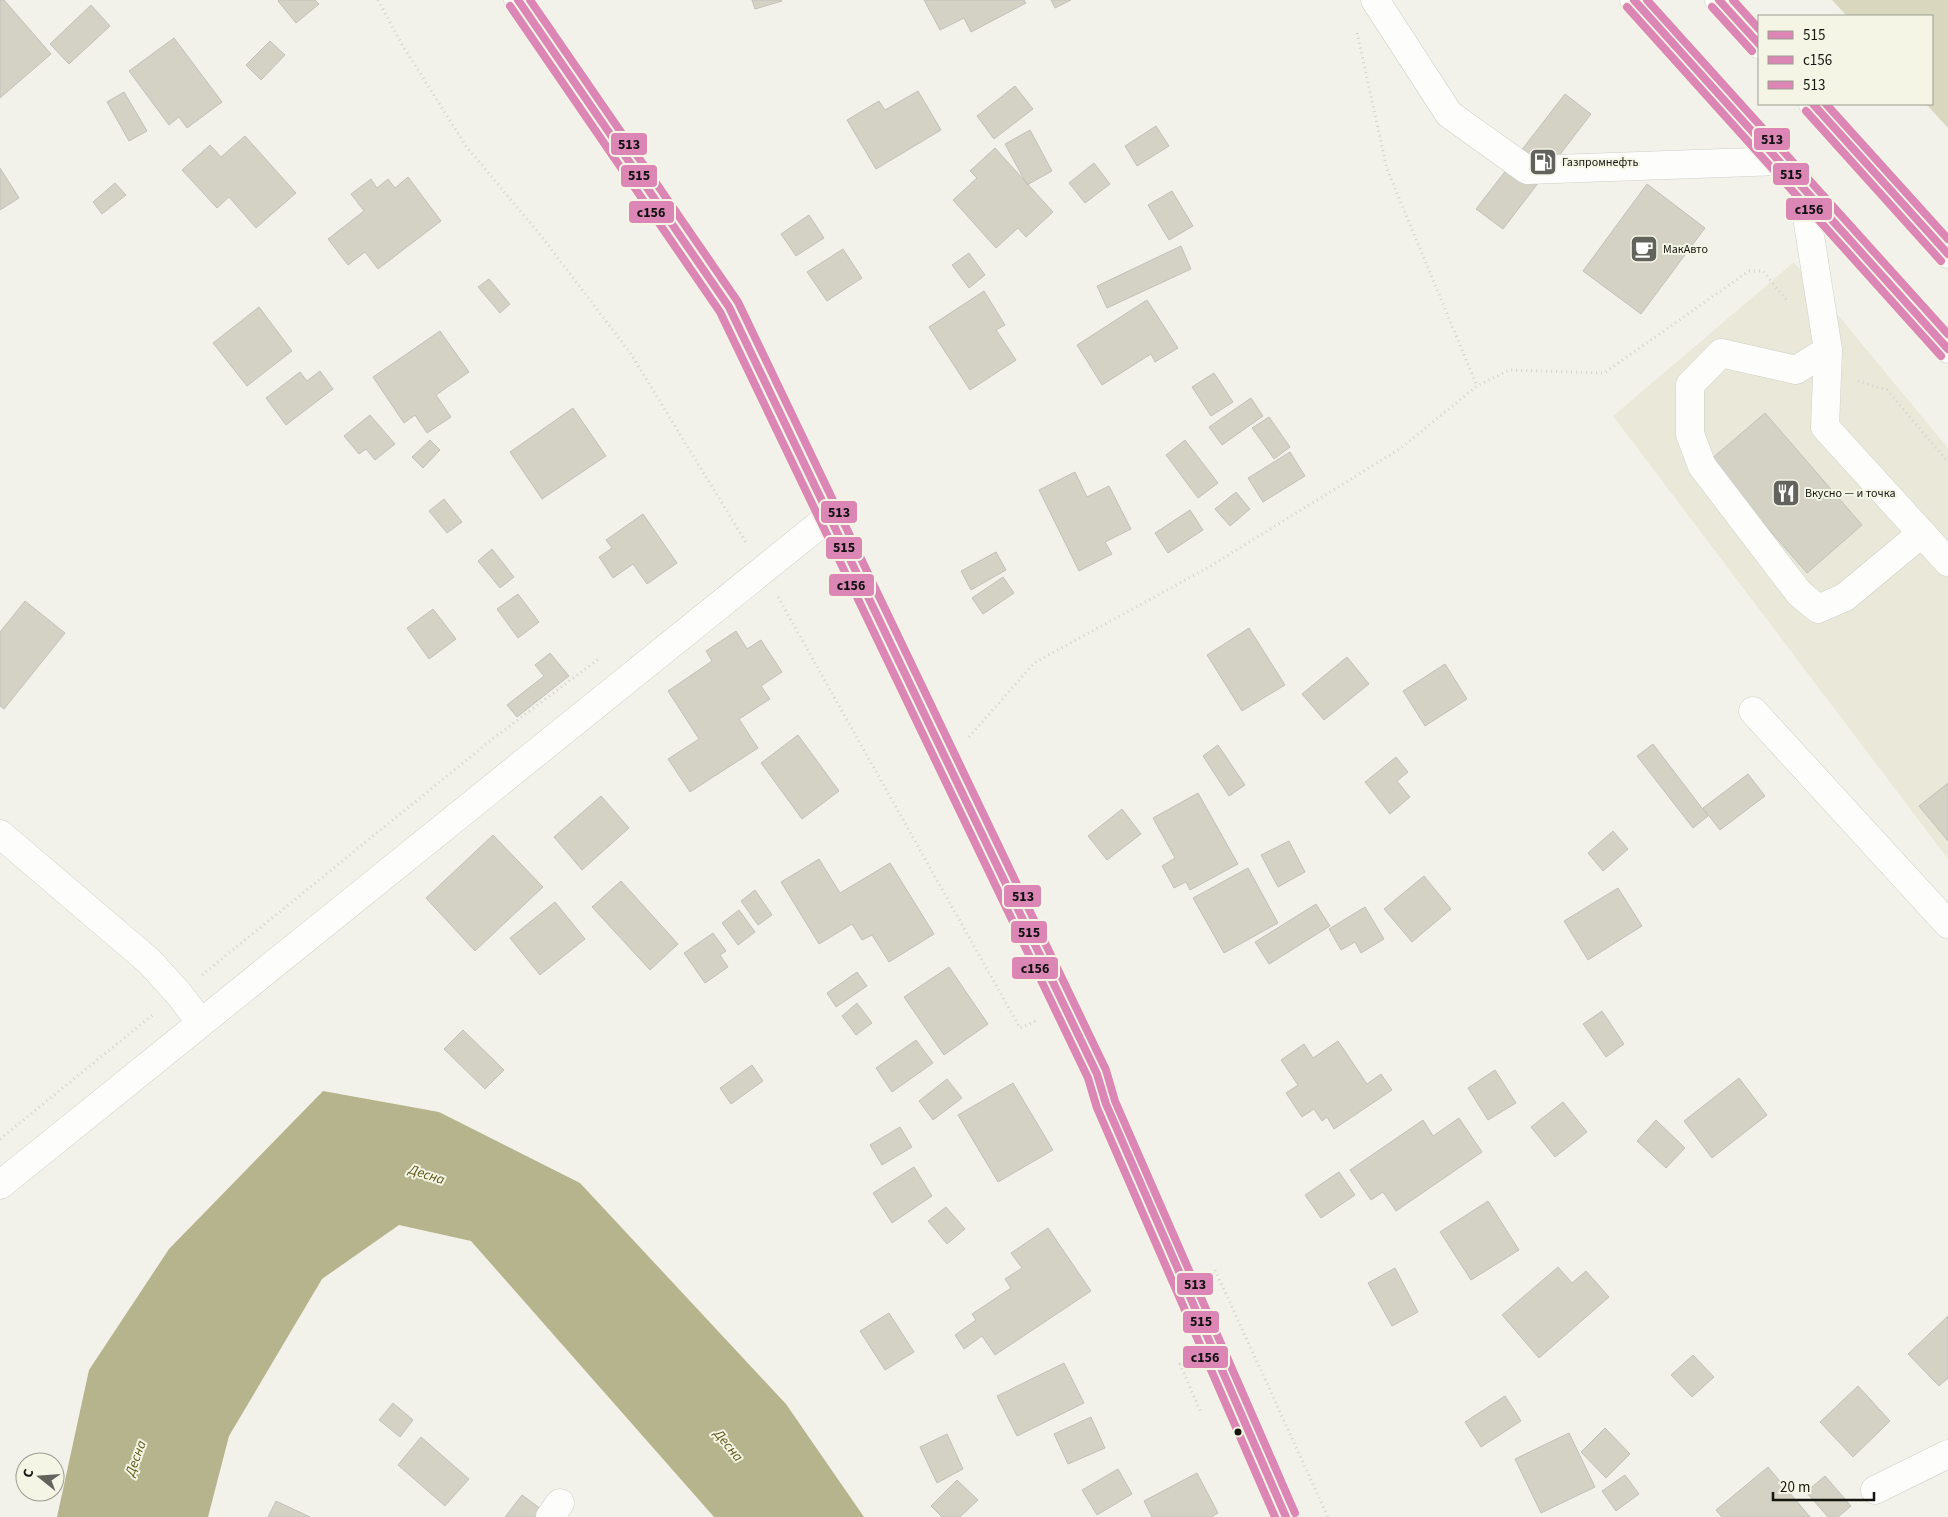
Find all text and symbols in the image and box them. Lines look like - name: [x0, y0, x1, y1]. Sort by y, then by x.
- legend: [1758, 15, 1933, 105]
- text: 515: [1803, 25, 1825, 46]
- text: с156: [1803, 50, 1832, 71]
- text: 513: [1803, 75, 1825, 96]
- line badge: 513: [1753, 127, 1791, 151]
- text: 513: [1761, 130, 1783, 150]
- line badge: 513: [610, 132, 648, 156]
- text: 513: [618, 135, 640, 155]
- fuel station icon: Газпромнефть: [1528, 147, 1558, 177]
- place label: Газпромнефть: [1562, 154, 1639, 171]
- line badge: 515: [1772, 162, 1810, 186]
- line badge: 515: [620, 164, 658, 188]
- text: 515: [1780, 165, 1802, 185]
- text: 515: [628, 166, 650, 186]
- line badge: с156: [1785, 197, 1833, 221]
- line badge: с156: [628, 200, 675, 224]
- text: с156: [1795, 200, 1823, 220]
- text: с156: [637, 203, 665, 223]
- cafe icon: МакАвто: [1629, 234, 1659, 264]
- place label: МакАвто: [1663, 241, 1708, 258]
- restaurant icon: Вкусно — и точка: [1771, 478, 1801, 508]
- place label: Вкусно — и точка: [1805, 485, 1896, 502]
- line badge: 513: [820, 500, 858, 524]
- text: 513: [828, 503, 850, 523]
- line badge: 515: [825, 536, 863, 560]
- text: 515: [833, 538, 855, 558]
- line badge: с156: [828, 573, 875, 597]
- text: с156: [837, 576, 865, 596]
- line badge: 513: [1003, 884, 1042, 908]
- text: 513: [1012, 887, 1034, 907]
- line badge: 515: [1010, 920, 1048, 944]
- text: 515: [1018, 923, 1040, 943]
- line badge: с156: [1011, 956, 1059, 980]
- text: с156: [1021, 959, 1049, 979]
- water label: Десна: [405, 1159, 448, 1190]
- line badge: 513: [1176, 1272, 1214, 1296]
- text: 513: [1184, 1275, 1206, 1295]
- line badge: 515: [1182, 1310, 1220, 1334]
- text: 515: [1190, 1312, 1212, 1332]
- line badge: с156: [1182, 1345, 1229, 1369]
- text: с156: [1191, 1348, 1219, 1368]
- water label: Десна: [708, 1424, 748, 1466]
- unlabelled marker: [1233, 1427, 1243, 1437]
- water label: Десна: [120, 1437, 152, 1480]
- north arrow: [15, 1452, 65, 1502]
- text: С: [18, 1467, 39, 1480]
- scale bar: [1773, 1470, 1874, 1502]
- text: 20 m: [1780, 1477, 1810, 1498]

